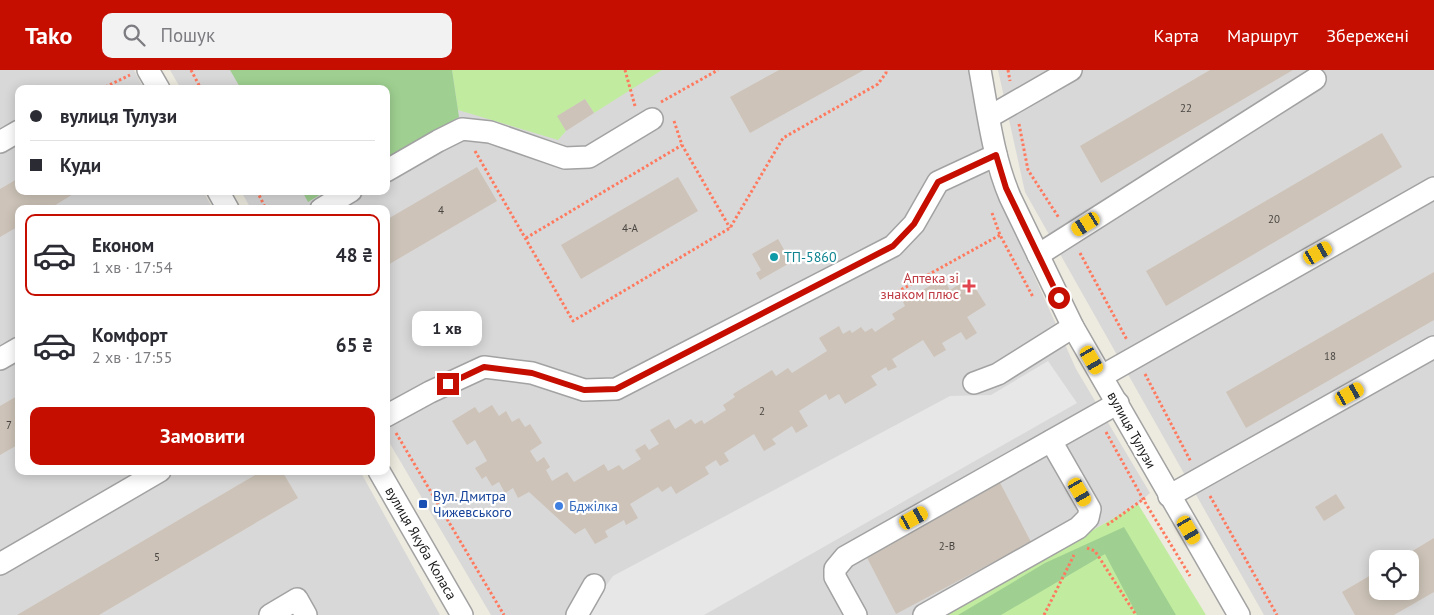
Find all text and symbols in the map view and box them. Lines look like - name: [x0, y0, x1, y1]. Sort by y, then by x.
- search box: [102, 13, 452, 58]
- text: Tako: [25, 20, 72, 51]
- icon: search: [120, 21, 148, 49]
- text: Пошук: [160, 23, 215, 47]
- text: Карта: [1154, 24, 1199, 47]
- text: Маршрут: [1227, 24, 1298, 47]
- text: Збережені: [1326, 24, 1409, 47]
- house number: 22: [1180, 101, 1192, 115]
- text: вулиця Тулузи: [60, 104, 177, 128]
- text: Куди: [60, 153, 101, 177]
- house number: 4: [438, 203, 444, 217]
- car: [1069, 210, 1102, 238]
- house number: 20: [1268, 212, 1280, 226]
- house number: 4-А: [622, 221, 639, 235]
- icon: car: [32, 233, 77, 278]
- text: Економ: [92, 233, 154, 257]
- car: [1301, 239, 1334, 267]
- text: 48 ₴: [336, 243, 373, 267]
- place label: ТП-5860: [784, 248, 837, 266]
- marker: ТП-5860: [768, 251, 780, 263]
- text: 1 хв · 17:54: [92, 257, 172, 277]
- place label: Аптека зі знаком плюс: [881, 269, 959, 303]
- marker: Аптека зі знаком плюс: [963, 280, 975, 292]
- route start: [1048, 287, 1070, 309]
- callout: 1 хв: [413, 312, 483, 346]
- text: 1 хв: [432, 318, 462, 338]
- icon: car: [32, 323, 77, 368]
- text: Комфорт: [92, 323, 168, 347]
- text: 65 ₴: [336, 333, 373, 357]
- car: [1078, 343, 1105, 377]
- text: 2 хв · 17:55: [92, 347, 172, 367]
- house number: 18: [1324, 349, 1336, 363]
- route end: [437, 373, 459, 395]
- car: [1333, 380, 1366, 408]
- street label: вулиця Тулузи: [1103, 388, 1161, 472]
- house number: 2: [759, 404, 765, 418]
- button: Замовити: [30, 407, 375, 465]
- house number: 7: [6, 418, 12, 432]
- car: [1066, 475, 1093, 509]
- street label: вулиця Якуба Коласа: [381, 483, 461, 603]
- place label: Вул. Дмитра Чижевського: [433, 487, 512, 521]
- place label: Бджілка: [569, 497, 618, 515]
- marker: Вул. Дмитра Чижевського: [417, 498, 429, 510]
- marker: Бджілка: [553, 500, 565, 512]
- car: [897, 504, 930, 532]
- car: [1175, 513, 1202, 547]
- house number: 2-В: [939, 539, 955, 553]
- house number: 5: [154, 550, 160, 564]
- map controls: [1369, 550, 1419, 600]
- button: locate: [1369, 550, 1419, 600]

